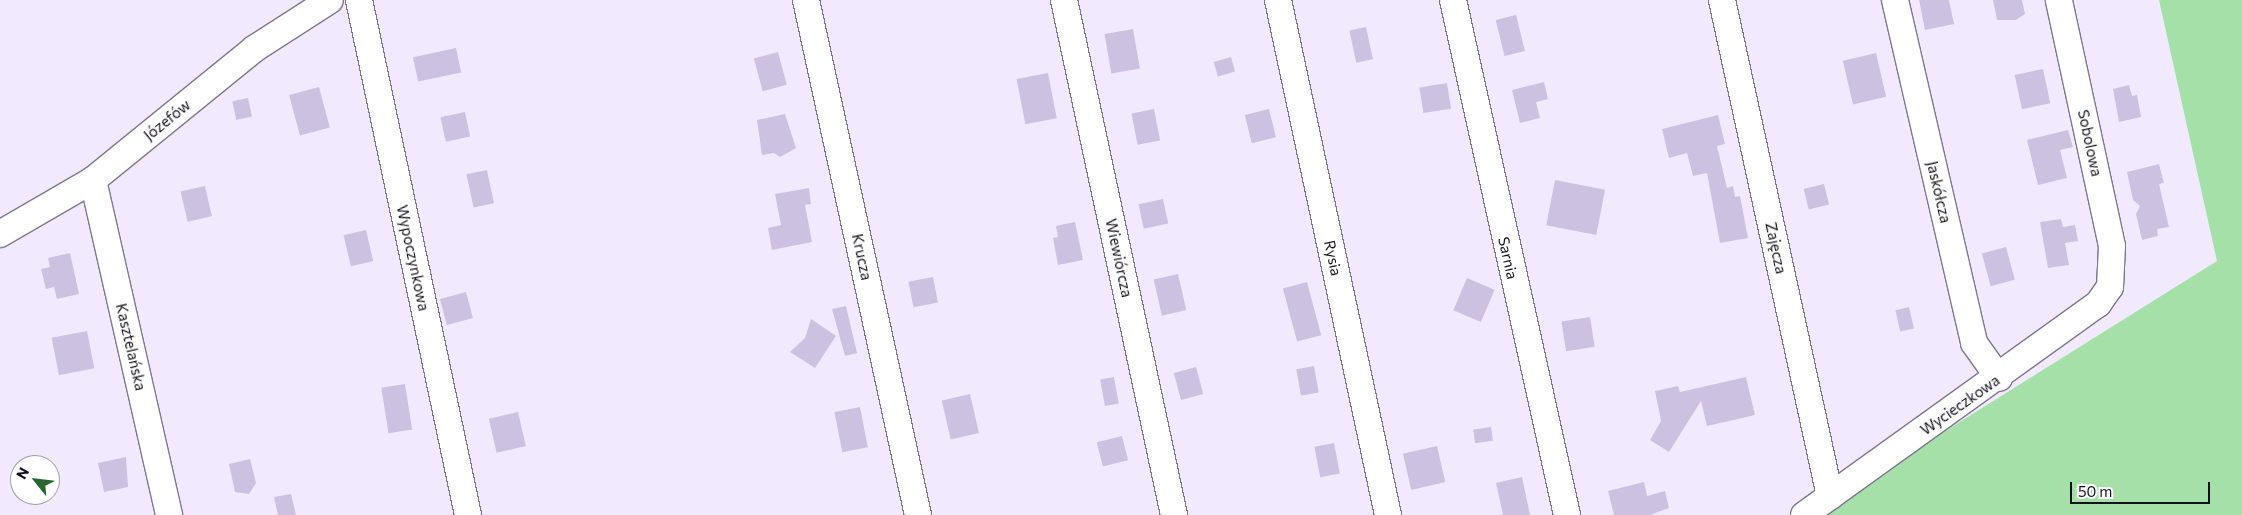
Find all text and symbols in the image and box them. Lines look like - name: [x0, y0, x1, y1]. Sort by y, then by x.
- street label: Józefów: [140, 96, 194, 144]
- street label: Sobolowa: [2074, 108, 2106, 178]
- street label: Jaskółcza: [1923, 159, 1955, 225]
- street label: Wypoczynkowa: [393, 203, 433, 313]
- street label: Wiewiórcza: [1102, 217, 1136, 299]
- street label: Zajęcza: [1762, 221, 1790, 275]
- street label: Krucza: [848, 232, 876, 282]
- street label: Sarnia: [1494, 235, 1522, 281]
- street label: Rysia: [1320, 238, 1346, 278]
- street label: Kasztelańska: [112, 302, 150, 392]
- street label: Wycieczkowa: [1917, 371, 2003, 439]
- north arrow: [10, 455, 60, 505]
- text: N: [12, 464, 32, 482]
- scale bar: [2072, 472, 2212, 504]
- text: 50 m: [2078, 482, 2112, 500]

